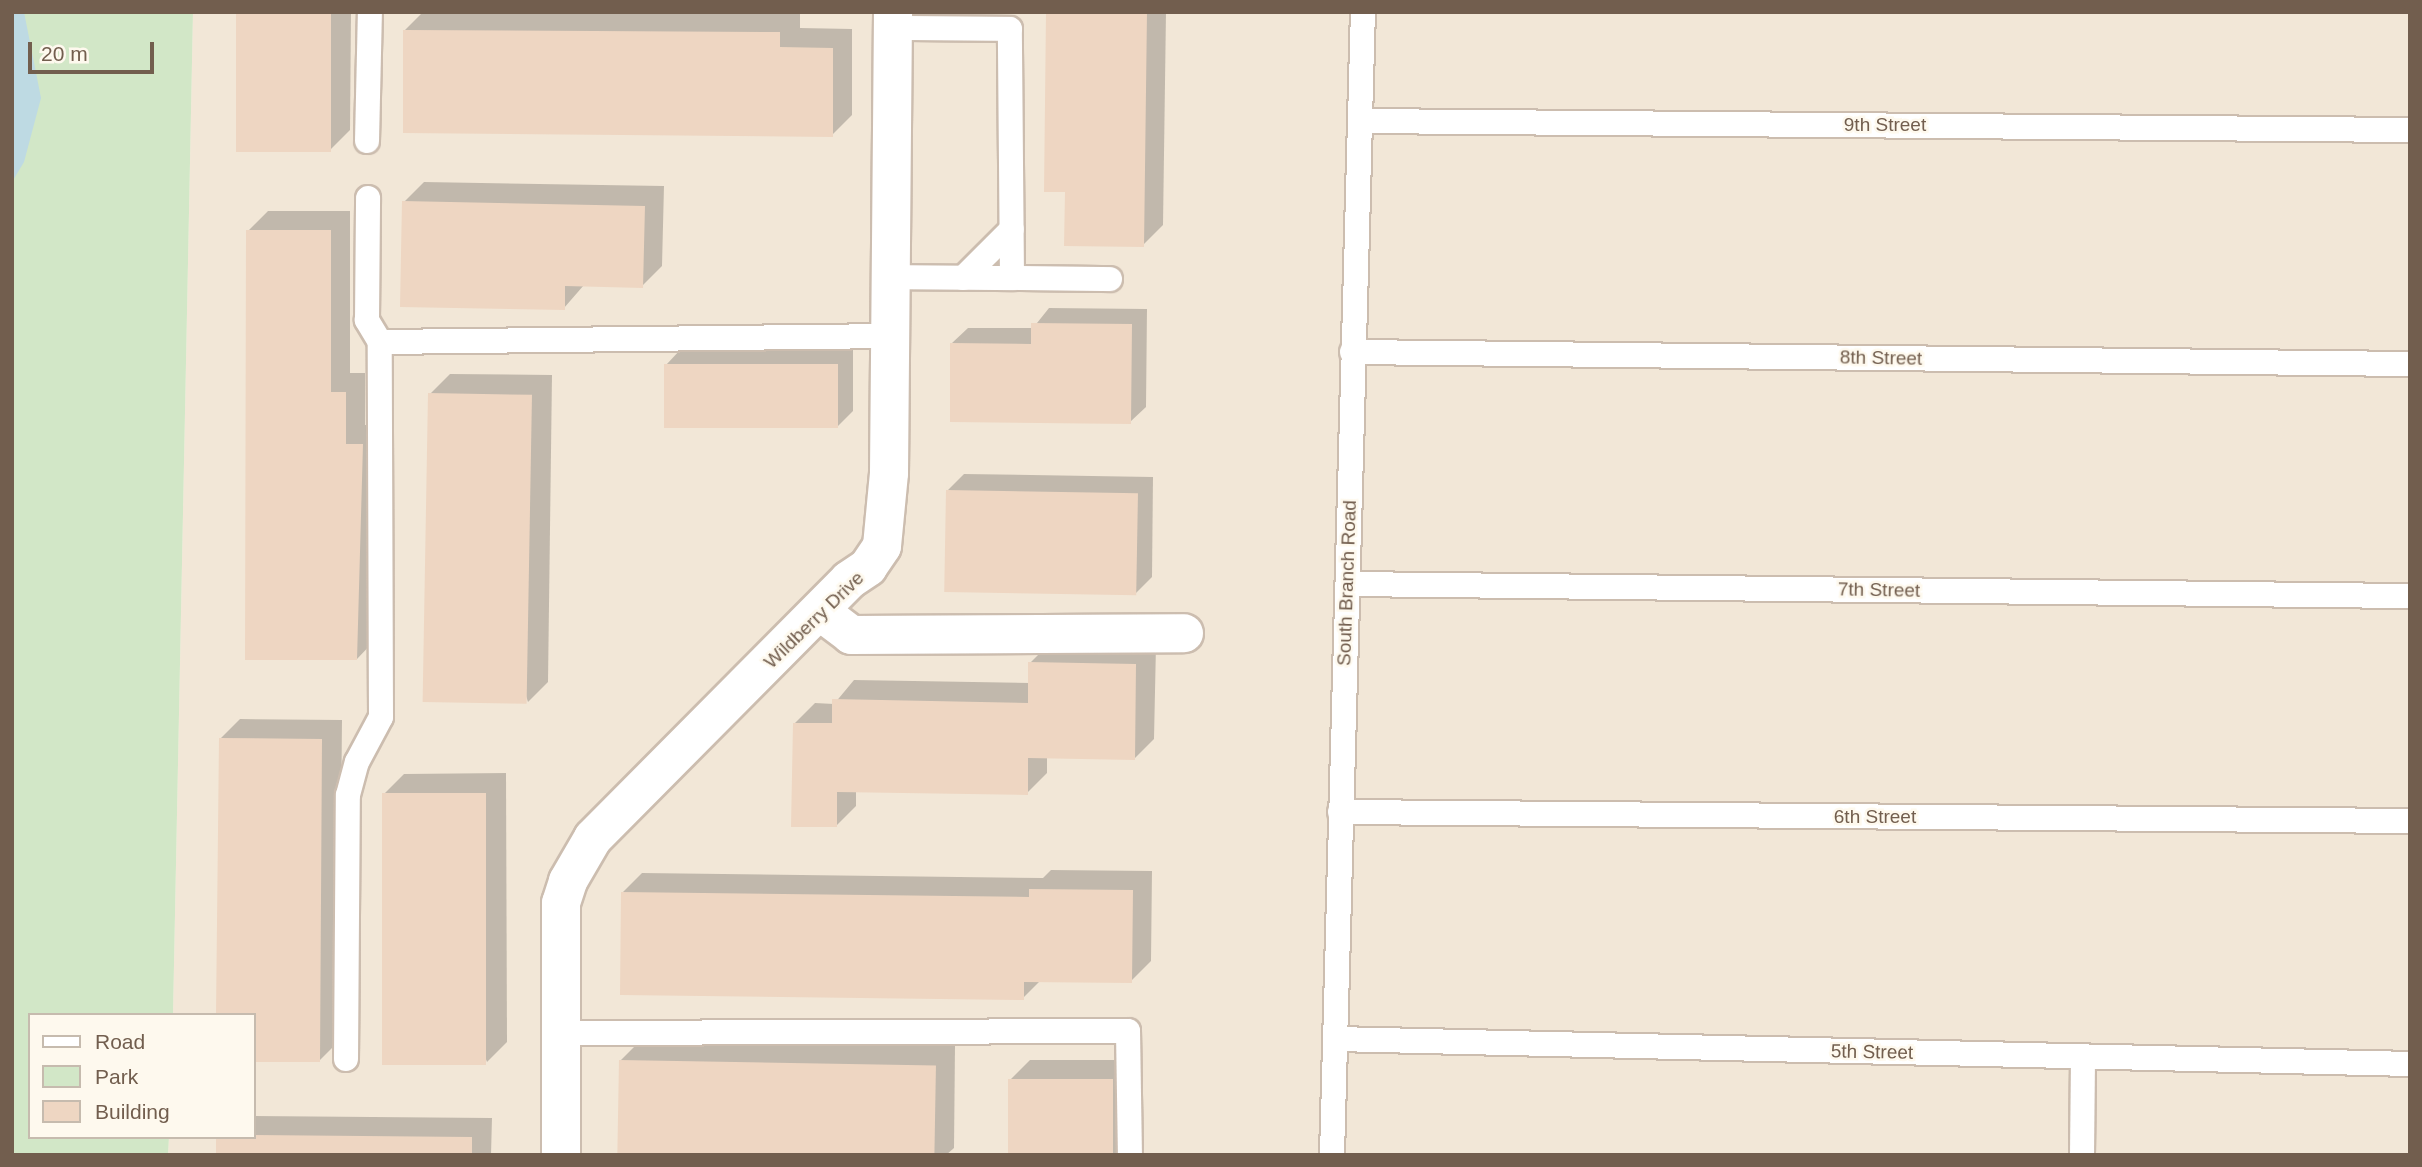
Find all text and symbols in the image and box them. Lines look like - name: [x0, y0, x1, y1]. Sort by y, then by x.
- scale bar: [32, 28, 158, 72]
- text: 20 m: [41, 42, 88, 65]
- street label: 9th Street: [1844, 114, 1926, 136]
- street label: 8th Street: [1840, 346, 1922, 370]
- street label: South Branch Road: [1333, 500, 1361, 666]
- street label: Wildberry Drive: [759, 567, 869, 673]
- street label: 7th Street: [1838, 578, 1920, 602]
- street label: 6th Street: [1834, 806, 1916, 828]
- legend: [28, 1013, 256, 1139]
- text: Road: [95, 1030, 145, 1053]
- street label: 5th Street: [1831, 1040, 1913, 1064]
- text: Park: [95, 1065, 138, 1088]
- text: Building: [95, 1100, 170, 1123]

